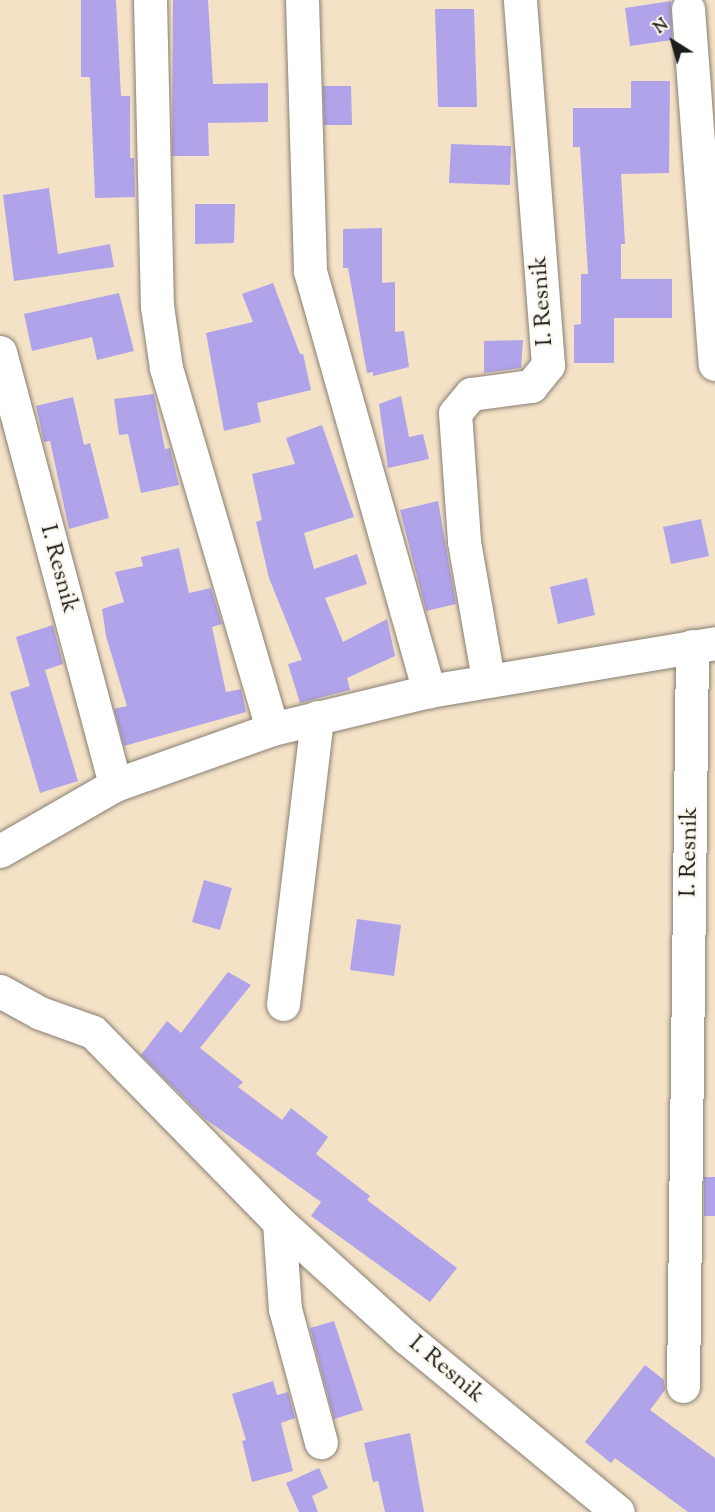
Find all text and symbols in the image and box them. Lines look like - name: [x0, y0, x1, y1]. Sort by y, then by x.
- north arrow: [643, 12, 703, 72]
- text: N: [650, 14, 674, 40]
- street label: I. Resnik: [525, 255, 561, 347]
- street label: I. Resnik: [32, 522, 84, 616]
- street label: I. Resnik: [675, 807, 705, 897]
- street label: I. Resnik: [402, 1330, 490, 1410]

